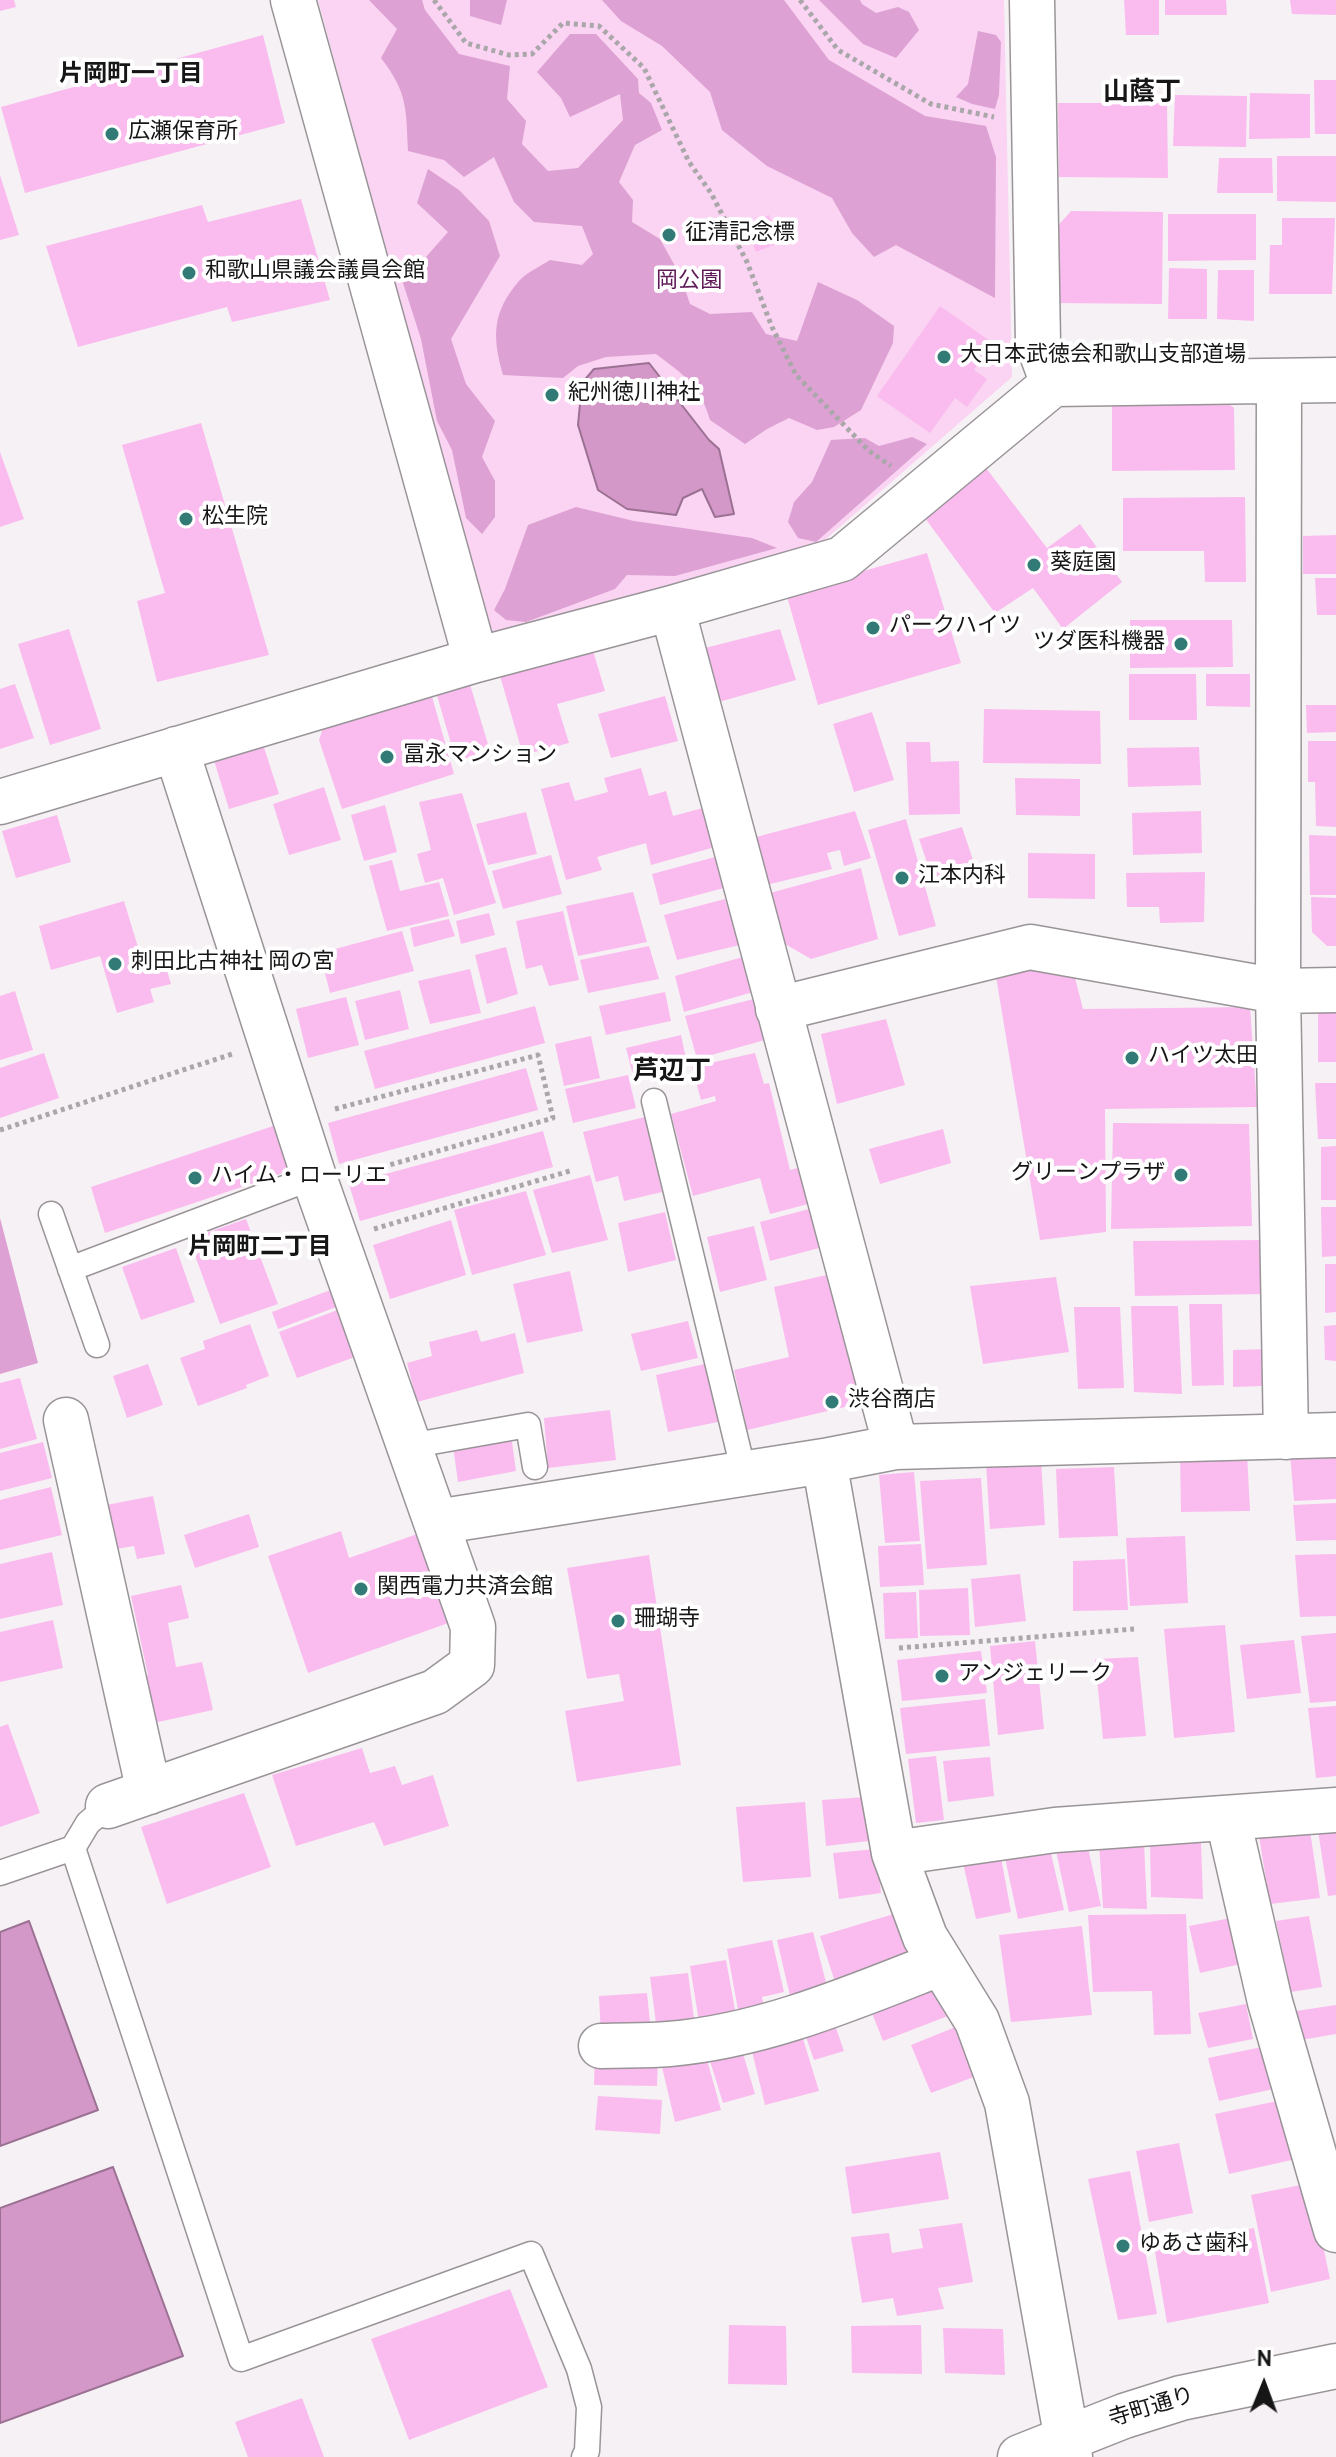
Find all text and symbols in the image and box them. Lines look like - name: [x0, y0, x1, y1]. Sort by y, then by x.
- district label: 片岡町一丁目: [59, 62, 203, 90]
- district label: 山蔭丁: [1103, 79, 1181, 111]
- place label: 広瀬保育所: [128, 121, 238, 147]
- marker: 広瀬保育所: [103, 125, 121, 143]
- place label: 征清記念標: [685, 222, 795, 248]
- marker: 征清記念標: [660, 226, 678, 244]
- place label: 和歌山県議会議員会館: [205, 260, 425, 286]
- marker: 和歌山県議会議員会館: [180, 264, 198, 282]
- park label: 岡公園: [656, 270, 722, 296]
- place label: 大日本武徳会和歌山支部道場: [960, 344, 1246, 370]
- marker: 大日本武徳会和歌山支部道場: [935, 348, 953, 366]
- place label: 紀州徳川神社: [568, 382, 700, 408]
- marker: 紀州徳川神社: [543, 386, 561, 404]
- place label: 松生院: [202, 506, 268, 532]
- marker: 松生院: [177, 510, 195, 528]
- place label: 葵庭園: [1050, 552, 1116, 578]
- marker: 葵庭園: [1025, 556, 1043, 574]
- place label: パークハイツ: [889, 615, 1021, 641]
- marker: パークハイツ: [864, 619, 882, 637]
- place label: ツダ医科機器: [1033, 631, 1165, 657]
- marker: ツダ医科機器: [1172, 635, 1190, 653]
- place label: 冨永マンション: [403, 744, 557, 770]
- marker: 冨永マンション: [378, 748, 396, 766]
- place label: 江本内科: [918, 865, 1006, 891]
- marker: 江本内科: [893, 869, 911, 887]
- place label: 刺田比古神社 岡の宮: [131, 951, 334, 977]
- marker: 刺田比古神社 岡の宮: [106, 955, 124, 973]
- place label: ハイツ太田: [1148, 1045, 1258, 1071]
- marker: ハイツ太田: [1123, 1049, 1141, 1067]
- district label: 芦辺丁: [633, 1058, 711, 1090]
- place label: グリーンプラザ: [1011, 1162, 1165, 1188]
- place label: ハイム・ローリエ: [211, 1165, 387, 1191]
- marker: グリーンプラザ: [1172, 1166, 1190, 1184]
- marker: ハイム・ローリエ: [186, 1169, 204, 1187]
- district label: 片岡町二丁目: [188, 1235, 332, 1263]
- place label: 渋谷商店: [848, 1389, 936, 1415]
- marker: 渋谷商店: [823, 1393, 841, 1411]
- place label: 関西電力共済会館: [377, 1576, 553, 1602]
- marker: 関西電力共済会館: [352, 1580, 370, 1598]
- place label: 珊瑚寺: [634, 1608, 700, 1634]
- marker: 珊瑚寺: [609, 1612, 627, 1630]
- place label: アンジェリーク: [958, 1663, 1112, 1689]
- marker: アンジェリーク: [933, 1667, 951, 1685]
- place label: ゆあさ歯科: [1139, 2233, 1249, 2259]
- marker: ゆあさ歯科: [1114, 2237, 1132, 2255]
- north arrow: [1224, 2345, 1304, 2425]
- text: N: [1256, 2347, 1273, 2374]
- street label: 寺町通り: [1106, 2384, 1198, 2434]

